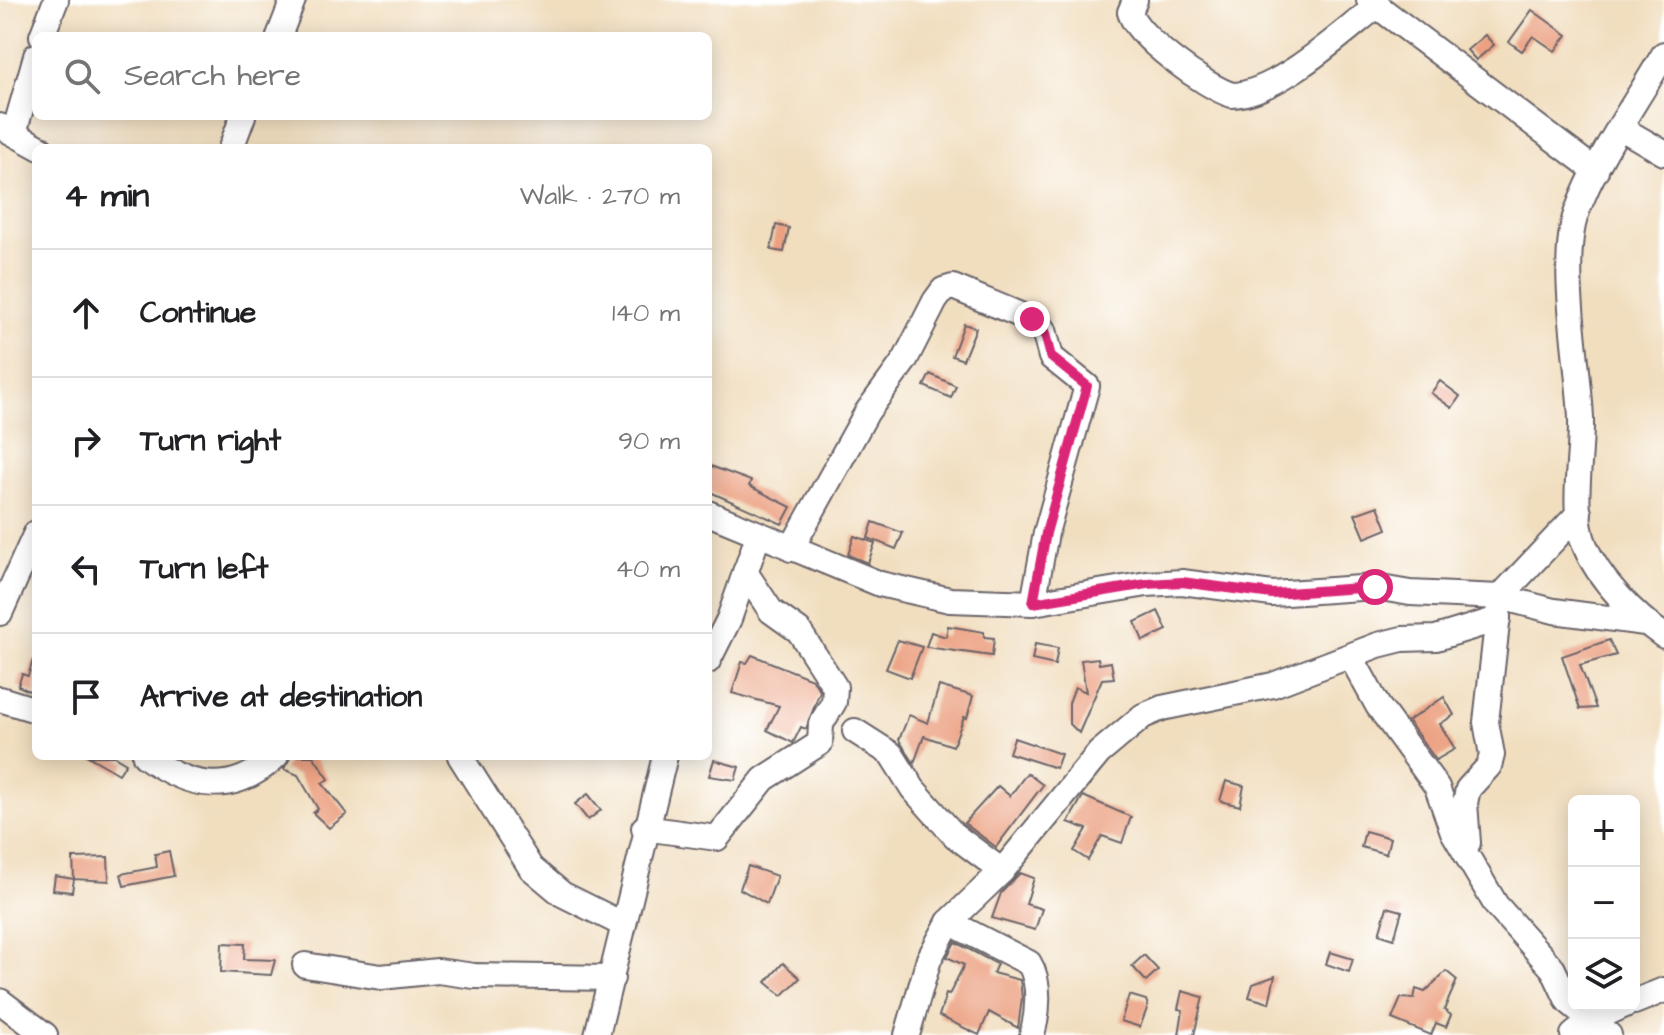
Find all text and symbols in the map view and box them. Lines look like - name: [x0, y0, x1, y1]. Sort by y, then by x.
- search box: [32, 32, 712, 120]
- icon: search: [60, 54, 104, 98]
- text: Search here: [124, 55, 301, 97]
- text: 4 min: [64, 172, 149, 220]
- text: Walk · 270 m: [520, 178, 680, 214]
- icon: ahead: [64, 291, 108, 335]
- text: Continue: [140, 292, 256, 334]
- text: 140 m: [612, 295, 680, 331]
- route end: [1014, 301, 1050, 337]
- icon: right: [64, 419, 108, 463]
- text: Turn right: [140, 420, 281, 462]
- text: 90 m: [618, 423, 680, 459]
- icon: left: [64, 547, 108, 591]
- text: Turn left: [140, 548, 268, 590]
- text: 40 m: [615, 551, 680, 587]
- route start: [1357, 569, 1393, 605]
- icon: arrive: [64, 675, 108, 719]
- text: Arrive at destination: [140, 676, 422, 718]
- map controls: [1568, 795, 1640, 1011]
- button: +: [1568, 795, 1640, 867]
- button: −: [1568, 867, 1640, 939]
- button: layers: [1568, 939, 1640, 1011]

